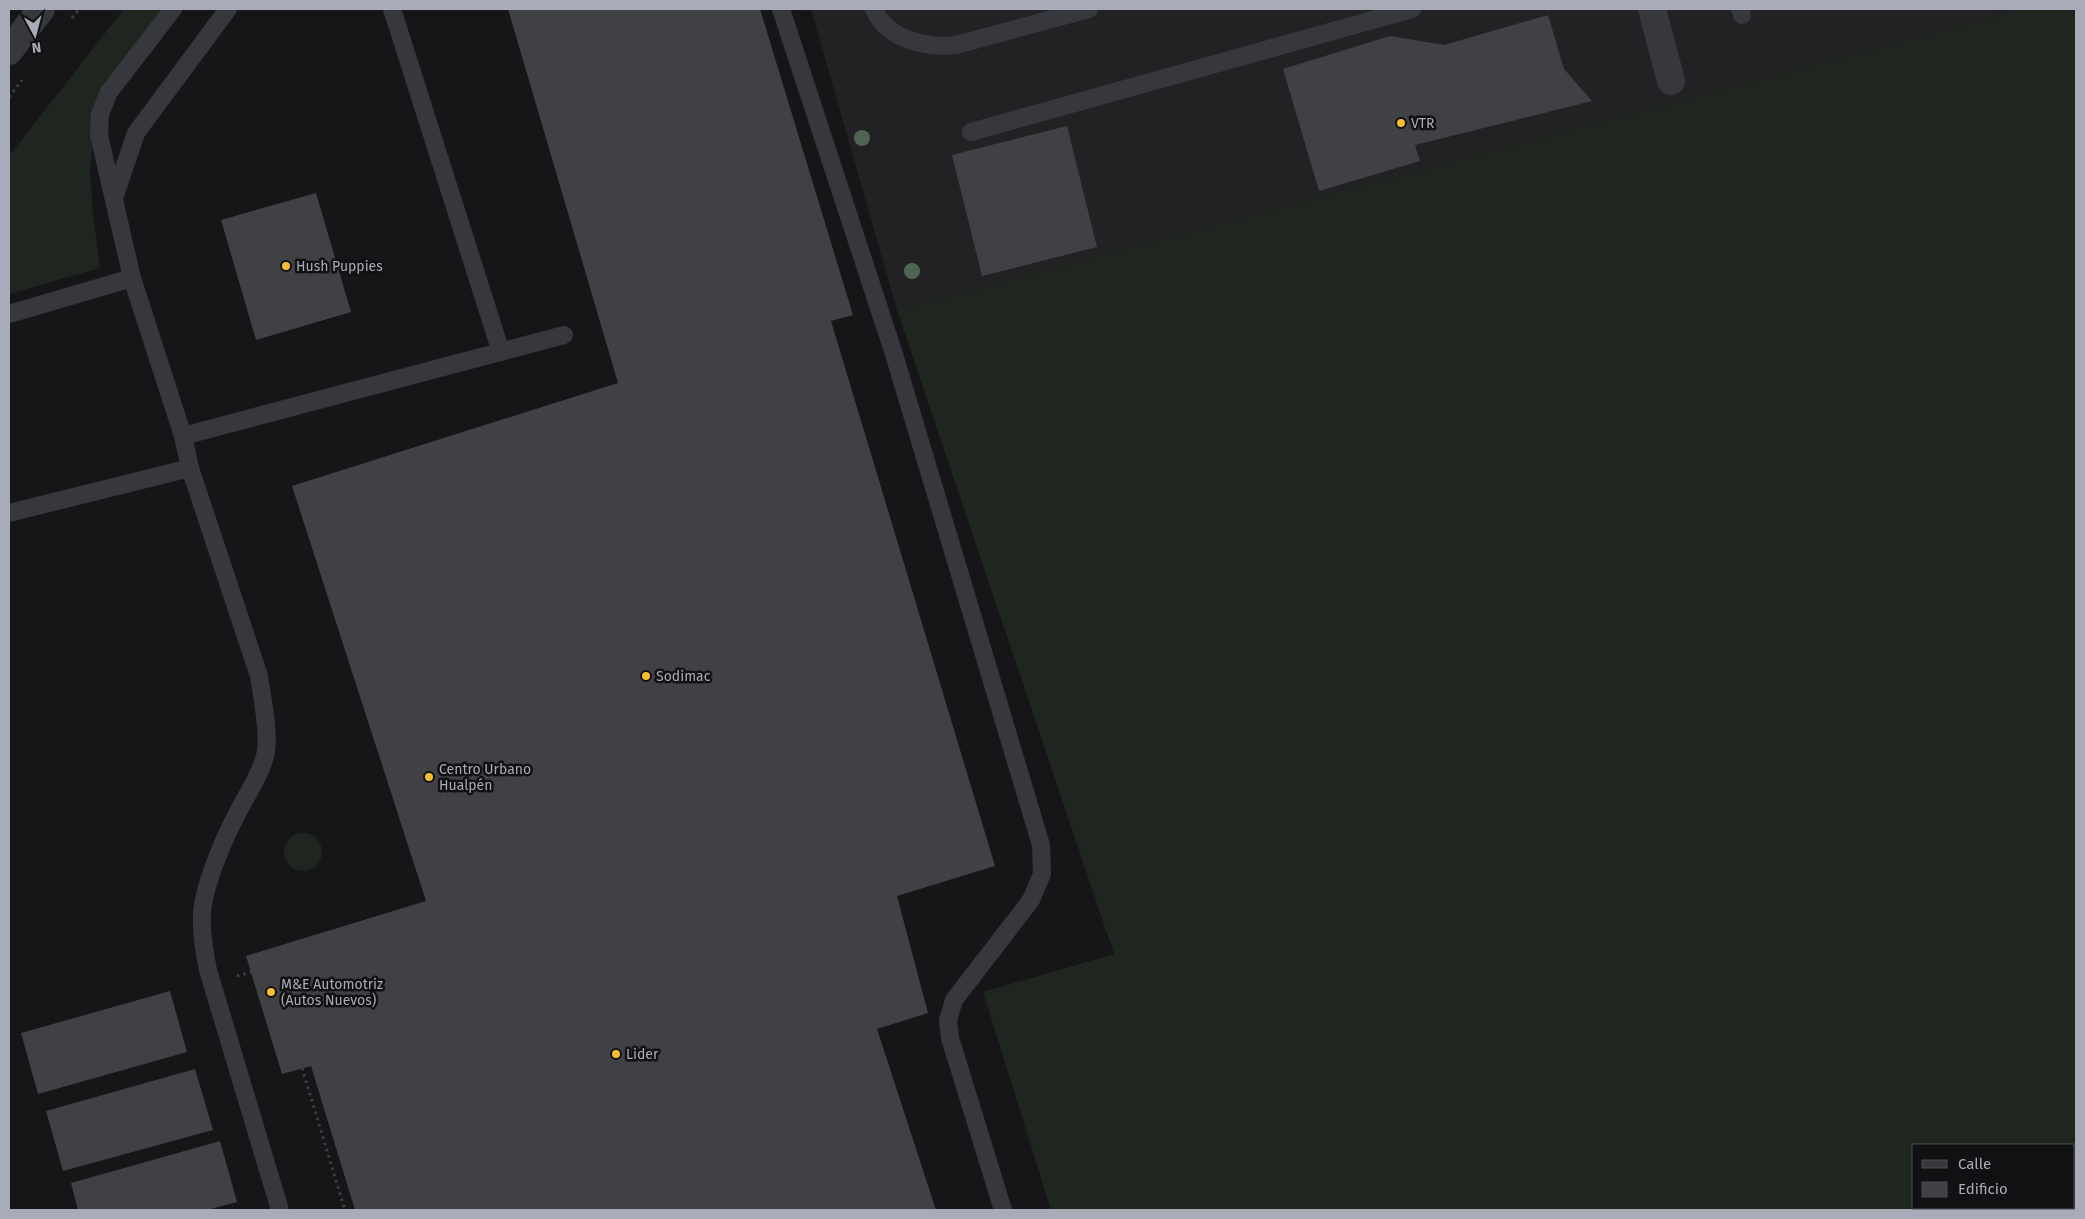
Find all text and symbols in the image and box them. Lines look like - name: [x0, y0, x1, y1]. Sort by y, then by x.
- north arrow: [10, 10, 60, 60]
- text: N: [31, 38, 42, 56]
- place label: VTR: [1411, 115, 1435, 132]
- marker: VTR: [1395, 117, 1407, 129]
- place label: Hush Puppies: [296, 258, 383, 275]
- marker: Hush Puppies: [280, 260, 292, 272]
- place label: Sodimac: [656, 668, 711, 685]
- marker: Sodimac: [640, 670, 652, 682]
- place label: Centro Urbano Hualpén: [439, 761, 531, 794]
- marker: Centro Urbano Hualpén: [423, 771, 435, 783]
- place label: M&E Automotriz (Autos Nuevos): [281, 976, 383, 1009]
- marker: M&E Automotriz (Autos Nuevos): [265, 986, 277, 998]
- place label: Lider: [626, 1046, 659, 1063]
- marker: Lider: [610, 1048, 622, 1060]
- legend: [1912, 1144, 2075, 1209]
- text: Calle: [1958, 1155, 1991, 1173]
- text: Edificio: [1958, 1180, 2008, 1198]

